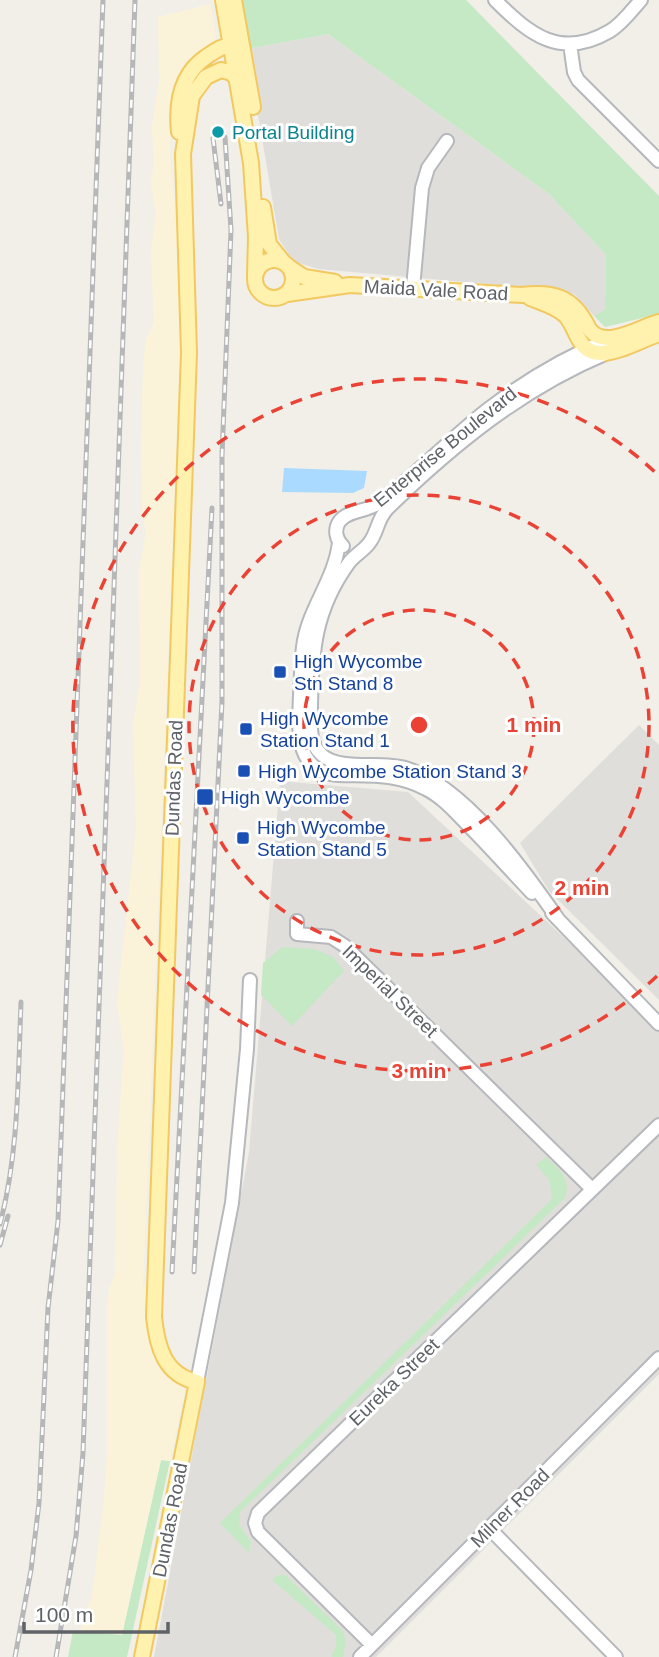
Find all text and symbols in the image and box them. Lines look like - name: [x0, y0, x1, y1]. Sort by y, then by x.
- place label: Portal Building: [232, 122, 355, 143]
- marker: Portal Building: [210, 124, 226, 140]
- street label: Maida Vale Road: [363, 276, 509, 304]
- street label: Enterprise Boulevard: [369, 383, 521, 511]
- place label: High Wycombe Stn Stand 8: [294, 651, 423, 694]
- marker: High Wycombe Stn Stand 8: [272, 664, 288, 680]
- place label: High Wycombe Station Stand 1: [260, 708, 390, 751]
- centre of rings: [407, 713, 431, 737]
- text: 1 min: [507, 713, 561, 736]
- street label: Dundas Road: [161, 720, 187, 836]
- marker: High Wycombe Station Stand 1: [238, 721, 254, 737]
- place label: High Wycombe Station Stand 3: [258, 761, 522, 782]
- marker: High Wycombe Station Stand 3: [236, 763, 252, 779]
- marker: High Wycombe: [195, 787, 215, 807]
- place label: High Wycombe: [221, 787, 350, 808]
- place label: High Wycombe Station Stand 5: [257, 817, 387, 860]
- marker: High Wycombe Station Stand 5: [235, 830, 251, 846]
- text: 2 min: [555, 876, 609, 899]
- street label: Imperial Street: [338, 941, 442, 1042]
- text: 3 min: [392, 1059, 446, 1082]
- street label: Eureka Street: [345, 1334, 444, 1430]
- street label: Dundas Road: [149, 1461, 191, 1579]
- street label: Milner Road: [466, 1464, 554, 1552]
- scale bar: [24, 1590, 168, 1634]
- text: 100 m: [35, 1603, 93, 1626]

